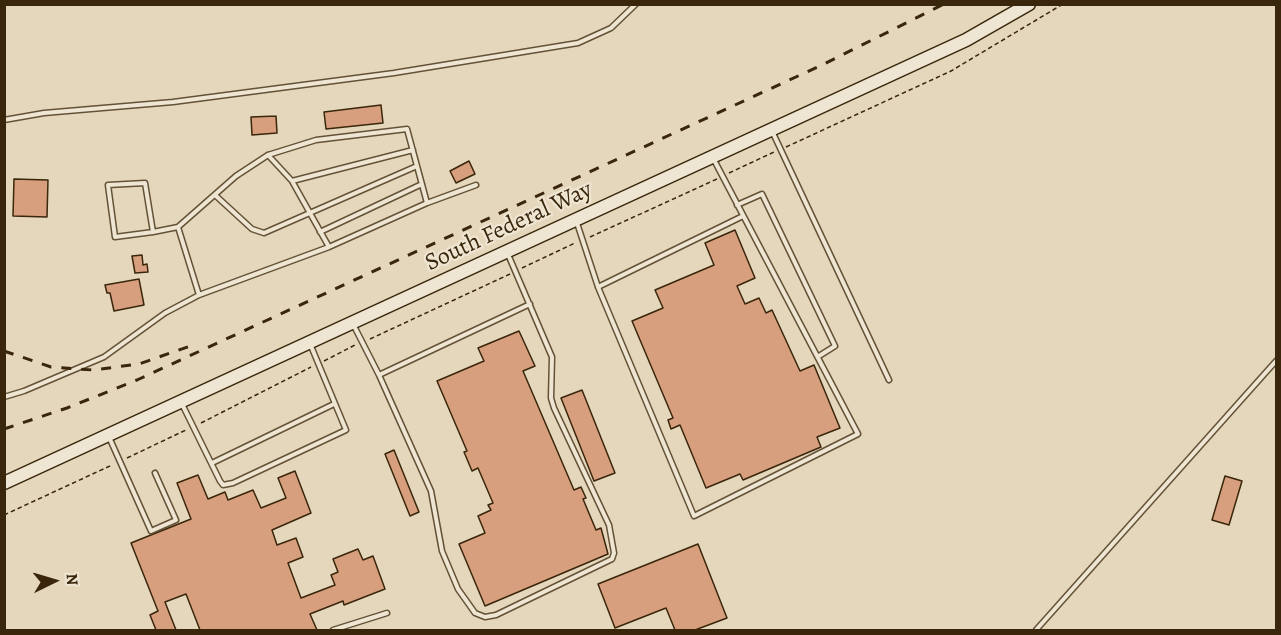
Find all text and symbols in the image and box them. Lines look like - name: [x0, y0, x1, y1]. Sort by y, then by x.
- street label: South Federal Way: [421, 176, 597, 278]
- north arrow: [24, 551, 84, 611]
- text: N: [60, 573, 83, 586]

